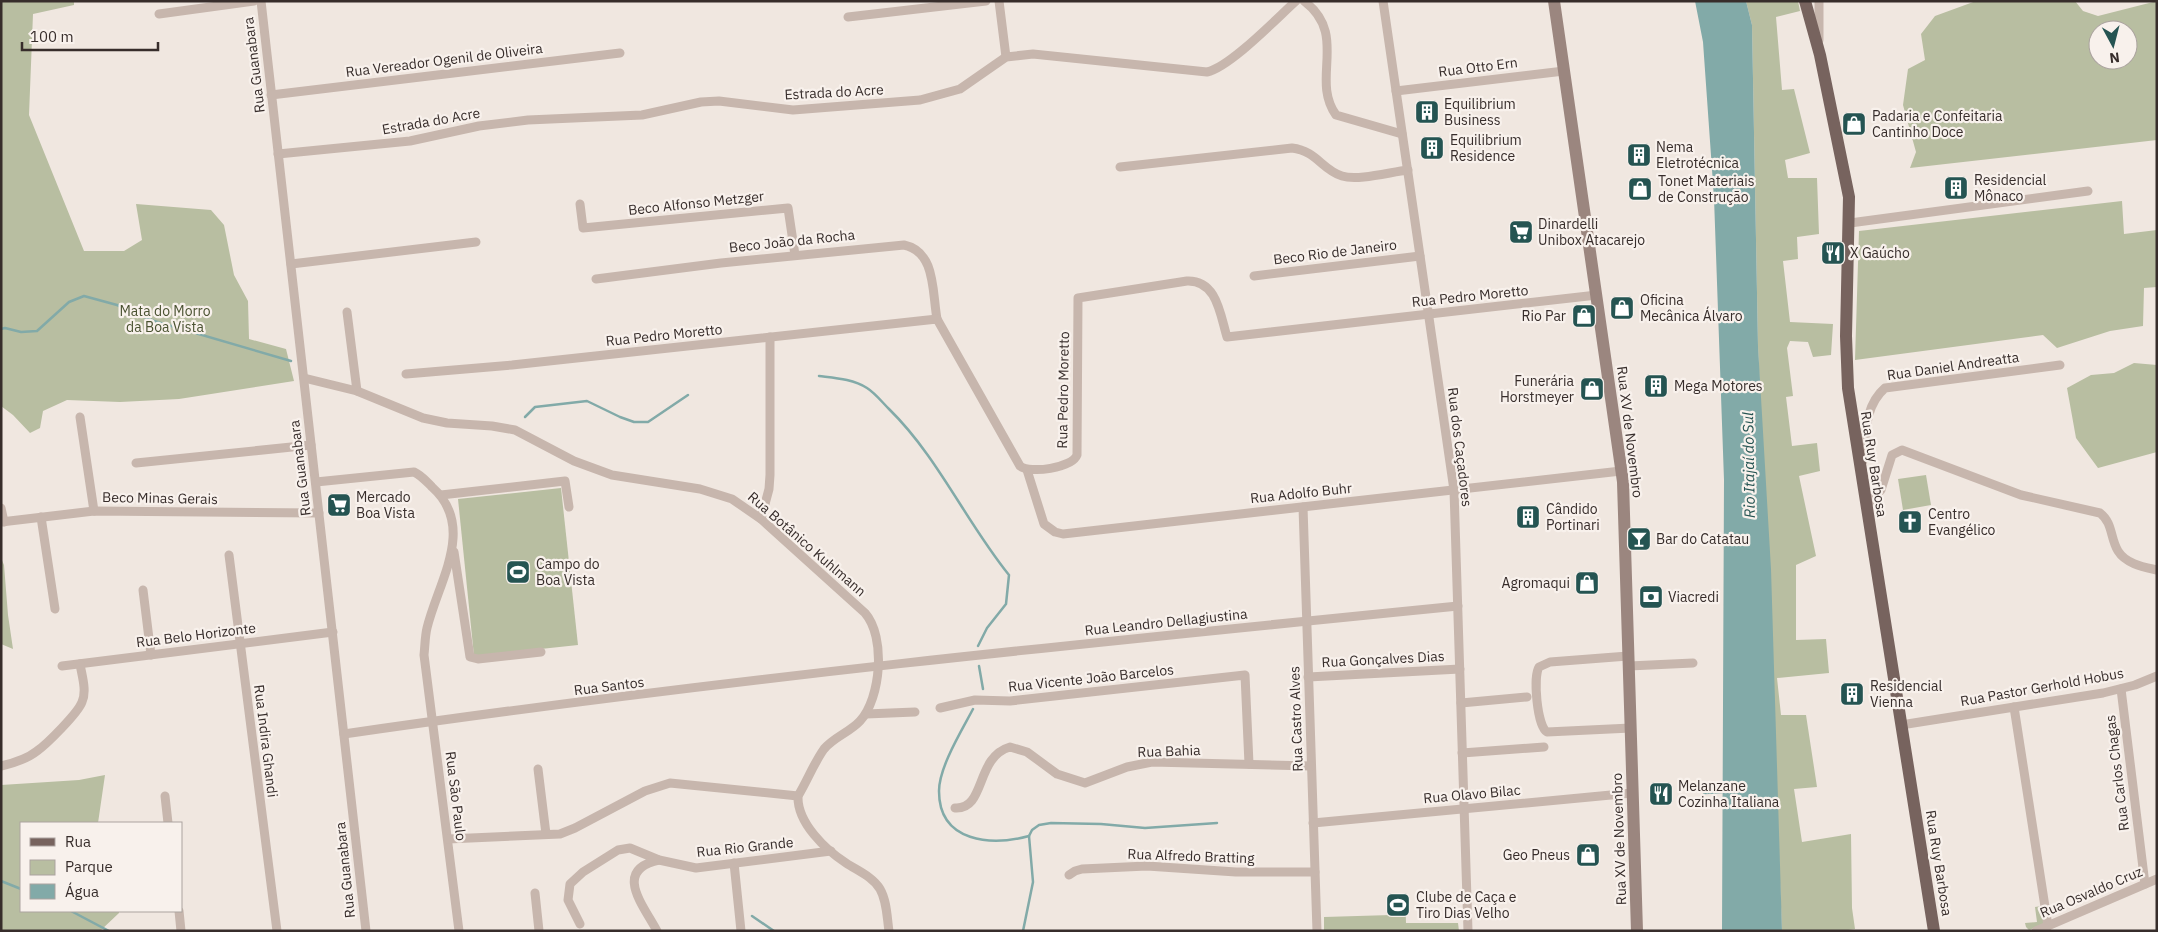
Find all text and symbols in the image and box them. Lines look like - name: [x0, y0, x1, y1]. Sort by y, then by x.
- street label: Rua Guanabara: [239, 16, 269, 114]
- scale bar: [22, 20, 159, 52]
- north arrow: [2088, 20, 2138, 70]
- text: 100 m: [30, 27, 74, 46]
- street label: Rua Vereador Ogenil de Oliveira: [344, 39, 544, 81]
- text: N: [2108, 48, 2121, 67]
- street label: Rua Otto Ern: [1437, 53, 1519, 81]
- street label: Estrada do Acre: [784, 80, 884, 104]
- place label: Equilibrium Business: [1444, 95, 1516, 129]
- building icon: Equilibrium Business: [1414, 99, 1440, 125]
- street label: Estrada do Acre: [381, 103, 482, 138]
- place label: Padaria e Confeitaria Cantinho Doce: [1872, 107, 2003, 141]
- shop icon: Padaria e Confeitaria Cantinho Doce: [1841, 111, 1867, 137]
- place label: Equilibrium Residence: [1450, 131, 1522, 165]
- building icon: Equilibrium Residence: [1419, 135, 1445, 161]
- place label: Nema Eletrotécnica: [1656, 138, 1740, 172]
- building icon: Nema Eletrotécnica: [1626, 142, 1652, 168]
- place label: Residencial Mônaco: [1974, 171, 2047, 205]
- place label: Tonet Materiais de Construção: [1658, 172, 1755, 206]
- building icon: Residencial Mônaco: [1943, 175, 1969, 201]
- shop icon: Tonet Materiais de Construção: [1627, 176, 1653, 202]
- street label: Beco Alfonso Metzger: [627, 187, 765, 219]
- place label: Dinardelli Unibox Atacarejo: [1538, 215, 1645, 249]
- supermarket icon: Dinardelli Unibox Atacarejo: [1508, 219, 1534, 245]
- street label: Beco João da Rocha: [728, 225, 856, 257]
- street label: Beco Rio de Janeiro: [1272, 235, 1398, 269]
- restaurant icon: X Gaúcho: [1820, 240, 1846, 266]
- place label: X Gaúcho: [1850, 244, 1910, 262]
- street label: Rua Pedro Moretto: [1411, 281, 1529, 311]
- place label: Oficina Mecânica Álvaro: [1640, 291, 1743, 325]
- shop icon: Oficina Mecânica Álvaro: [1609, 295, 1635, 321]
- park label: Mata do Morro da Boa Vista: [119, 302, 211, 336]
- shop icon: Rio Par: [1571, 303, 1597, 329]
- place label: Rio Par: [1521, 307, 1566, 325]
- street label: Rua Pedro Moretto: [605, 320, 723, 350]
- street label: Rua Pedro Moretto: [1053, 331, 1073, 449]
- street label: Rua Daniel Andreatta: [1886, 348, 2021, 384]
- street label: Rua XV de Novembro: [1613, 365, 1647, 499]
- place label: Funerária Horstmeyer: [1500, 372, 1575, 406]
- building icon: Mega Motores: [1643, 373, 1669, 399]
- shop icon: Funerária Horstmeyer: [1579, 376, 1605, 402]
- place label: Mega Motores: [1674, 377, 1763, 395]
- street label: Rua dos Caçadores: [1444, 386, 1476, 508]
- street label: Rua Ruy Barbosa: [1857, 410, 1891, 519]
- water label: Rio Itajaí do Sul: [1738, 412, 1759, 518]
- street label: Rua Guanabara: [285, 419, 315, 517]
- street label: Rua Adolfo Buhr: [1249, 479, 1353, 507]
- street label: Beco Minas Gerais: [102, 488, 218, 508]
- place label: Mercado Boa Vista: [356, 488, 415, 522]
- street label: Rua Botânico Kuhlmann: [744, 488, 870, 600]
- supermarket icon: Mercado Boa Vista: [326, 492, 352, 518]
- place label: Cândido Portinari: [1546, 500, 1600, 534]
- building icon: Cândido Portinari: [1515, 504, 1541, 530]
- place label: Centro Evangélico: [1928, 505, 1996, 539]
- church icon: Centro Evangélico: [1897, 509, 1923, 535]
- bar icon: Bar do Catatau: [1626, 526, 1652, 552]
- place label: Bar do Catatau: [1656, 530, 1749, 548]
- place label: Campo do Boa Vista: [536, 555, 600, 589]
- sports icon: Campo do Boa Vista: [505, 559, 531, 585]
- shop icon: Agromaqui: [1574, 570, 1600, 596]
- place label: Agromaqui: [1501, 574, 1570, 592]
- bank icon: Viacredi: [1638, 584, 1664, 610]
- place label: Viacredi: [1668, 588, 1719, 606]
- street label: Rua Leandro Dellagiustina: [1084, 604, 1249, 639]
- street label: Rua Belo Horizonte: [135, 619, 257, 651]
- street label: Rua Gonçalves Dias: [1321, 647, 1445, 671]
- street label: Rua Vicente João Barcelos: [1007, 660, 1175, 696]
- street label: Rua Pastor Gerhold Hobus: [1959, 664, 2125, 710]
- street label: Rua Castro Alves: [1285, 666, 1307, 772]
- street label: Rua Santos: [573, 673, 645, 699]
- place label: Residencial Vienna: [1870, 677, 1943, 711]
- building icon: Residencial Vienna: [1839, 681, 1865, 707]
- street label: Rua Indira Ghandi: [250, 684, 282, 798]
- street label: Rua Carlos Chagas: [2101, 714, 2133, 832]
- street label: Rua Bahia: [1137, 741, 1201, 761]
- street label: Rua São Paulo: [442, 750, 470, 842]
- street label: Rua XV de Novembro: [1608, 772, 1630, 906]
- place label: Melanzane Cozinha Italiana: [1678, 777, 1780, 811]
- street label: Rua Olavo Bilac: [1423, 781, 1521, 807]
- restaurant icon: Melanzane Cozinha Italiana: [1648, 781, 1674, 807]
- street label: Rua Ruy Barbosa: [1922, 809, 1956, 918]
- street label: Rua Guanabara: [331, 821, 359, 919]
- legend: [20, 822, 182, 912]
- text: Rua: [65, 832, 91, 851]
- street label: Rua Rio Grande: [696, 833, 795, 861]
- shop icon: Geo Pneus: [1575, 842, 1601, 868]
- street label: Rua Alfredo Bratting: [1127, 845, 1256, 867]
- place label: Geo Pneus: [1503, 846, 1570, 864]
- text: Parque: [65, 857, 113, 876]
- street label: Rua Osvaldo Cruz: [2037, 862, 2146, 922]
- text: Água: [65, 882, 99, 901]
- place label: Clube de Caça e Tiro Dias Velho: [1416, 888, 1517, 922]
- sports icon: Clube de Caça e Tiro Dias Velho: [1385, 892, 1411, 918]

